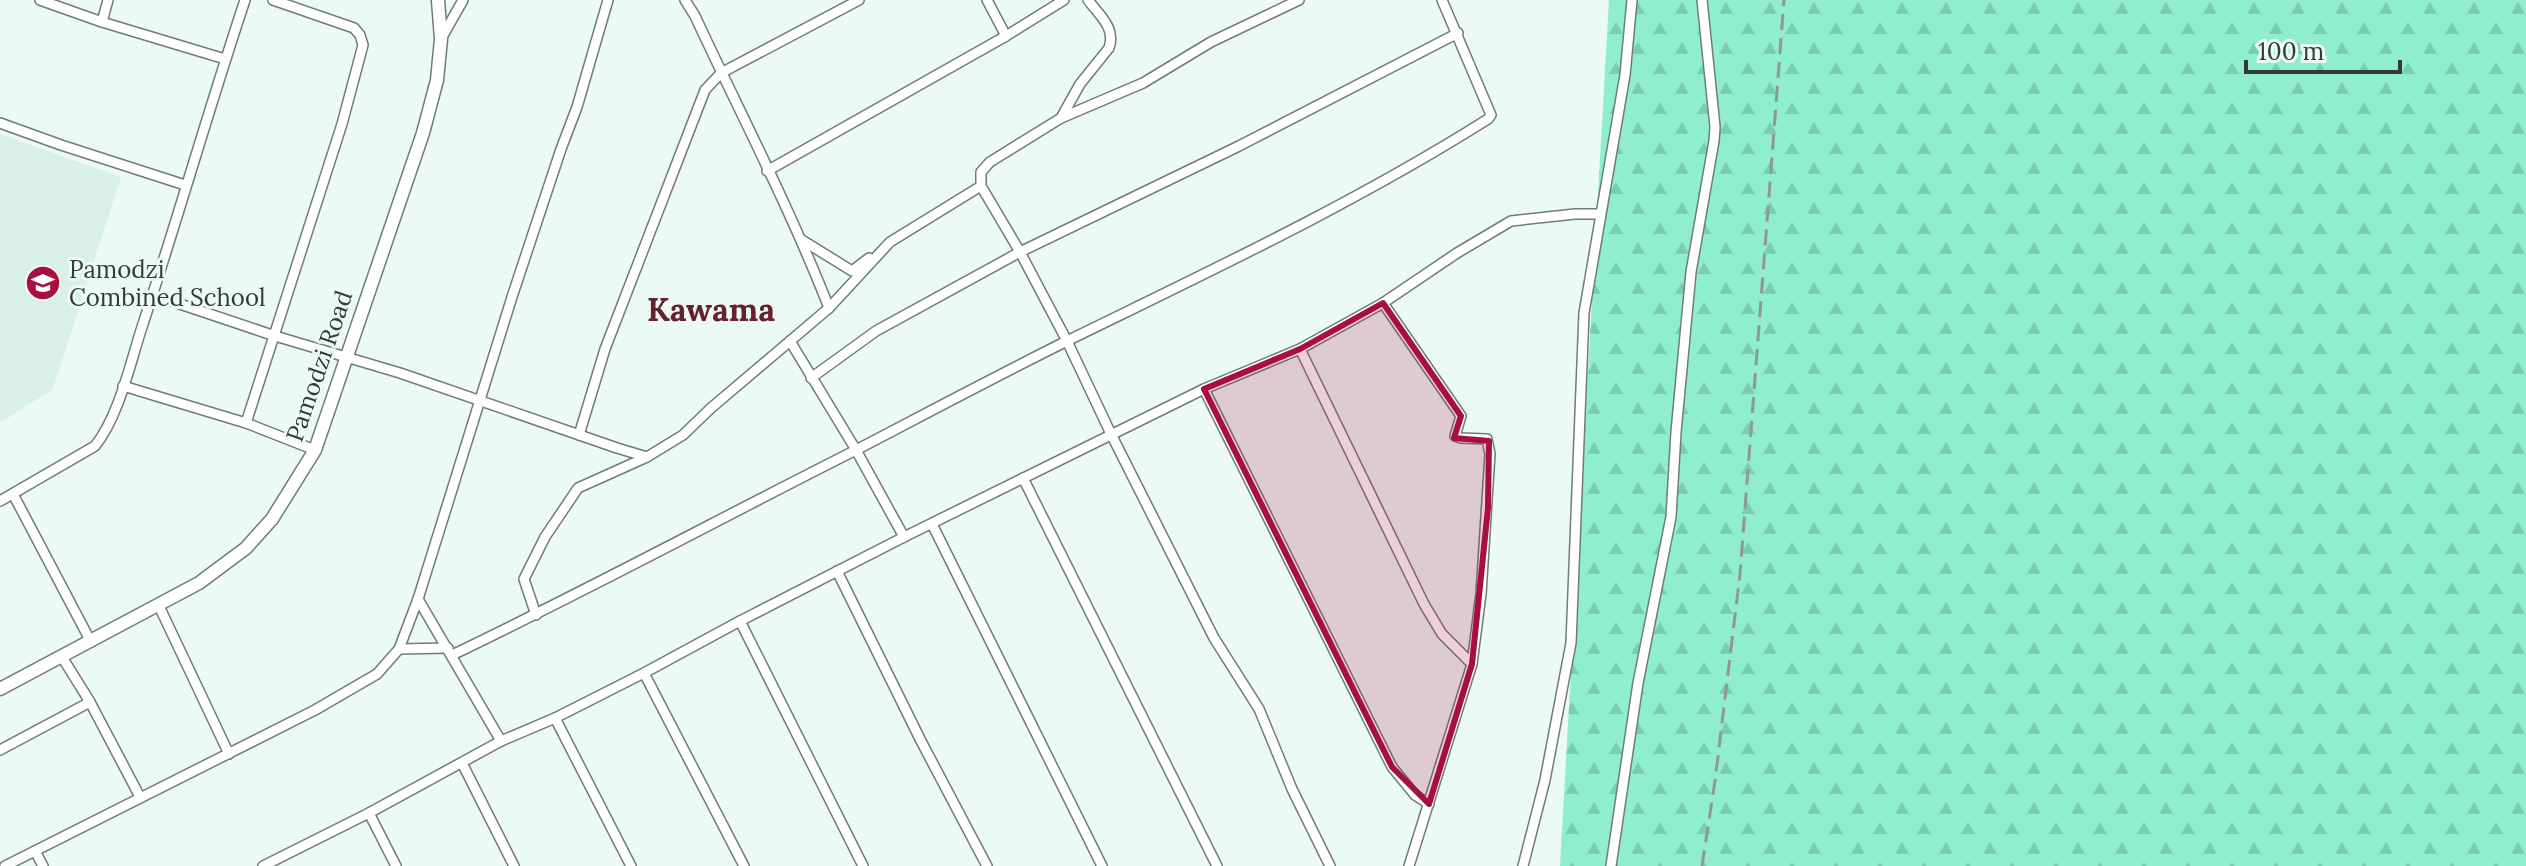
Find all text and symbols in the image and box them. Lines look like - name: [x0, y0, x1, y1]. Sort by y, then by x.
- scale bar: [2246, 24, 2400, 74]
- text: 100 m: [2258, 36, 2324, 67]
- place label: Pamodzi Combined School: [69, 254, 265, 313]
- school or university icon: Pamodzi Combined School: [24, 264, 62, 302]
- street label: Pamodzi Road: [279, 286, 359, 446]
- district label: Kawama: [647, 289, 775, 330]

